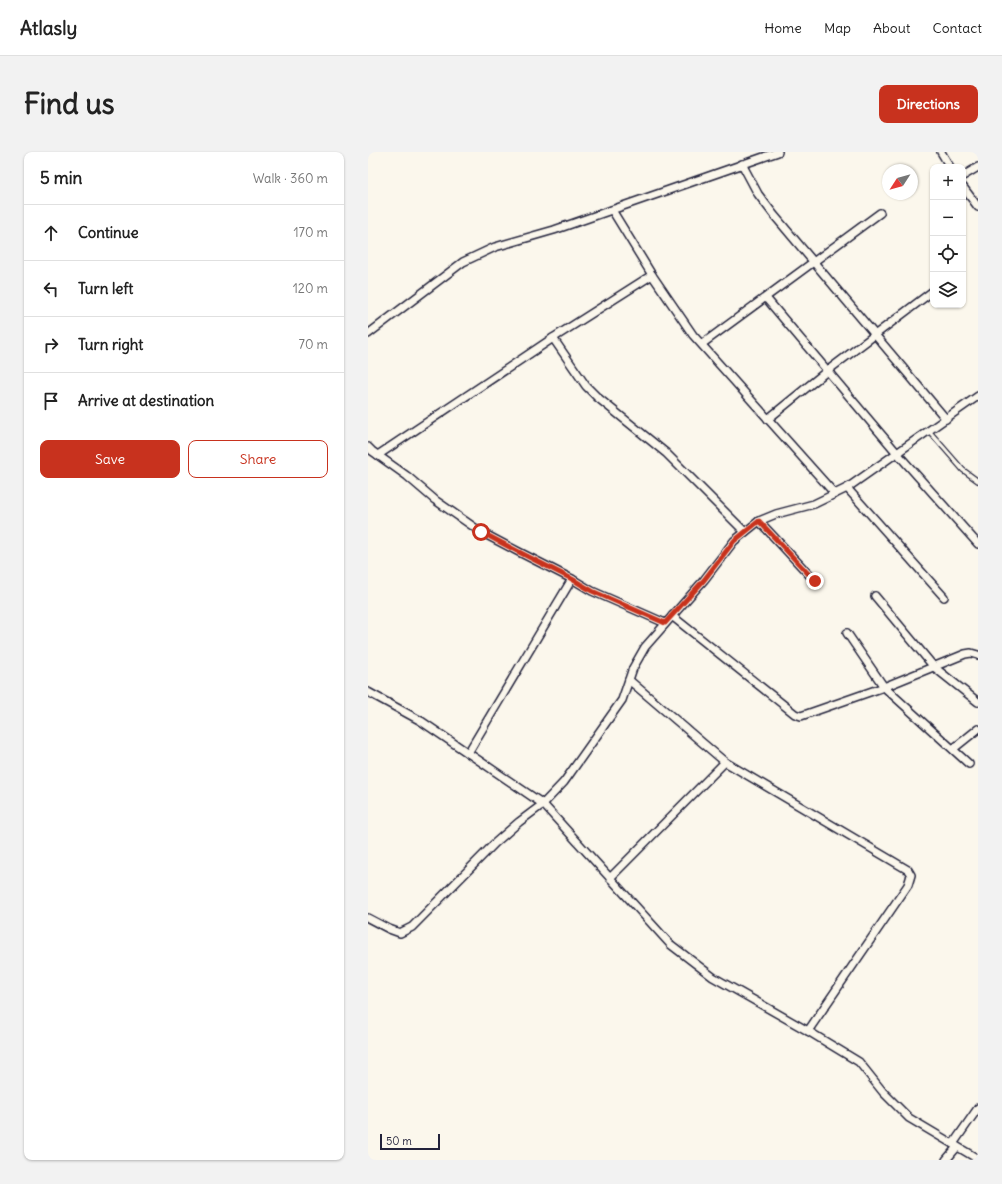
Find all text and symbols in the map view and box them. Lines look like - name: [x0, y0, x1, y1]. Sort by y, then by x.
- text: Atlasly: [20, 16, 77, 40]
- text: Home: [764, 19, 802, 37]
- text: Map: [824, 19, 851, 37]
- text: About: [873, 19, 911, 37]
- text: Contact: [933, 19, 982, 37]
- button: Directions: [879, 85, 978, 123]
- text: Find us: [24, 86, 115, 122]
- north arrow: [882, 164, 918, 200]
- map controls: [930, 164, 966, 308]
- button: +: [930, 164, 966, 200]
- text: 5 min: [40, 167, 82, 189]
- text: Walk · 360 m: [253, 170, 328, 187]
- button: −: [930, 200, 966, 236]
- icon: ahead: [40, 222, 62, 244]
- text: Continue: [78, 223, 139, 242]
- text: 170 m: [293, 224, 328, 241]
- button: locate: [930, 236, 966, 272]
- button: layers: [930, 272, 966, 308]
- icon: left: [40, 278, 62, 300]
- text: Turn left: [78, 279, 133, 298]
- text: 120 m: [293, 280, 328, 297]
- icon: right: [40, 334, 62, 356]
- text: Turn right: [78, 335, 143, 354]
- text: 70 m: [299, 336, 328, 353]
- icon: arrive: [40, 390, 62, 412]
- text: Arrive at destination: [78, 391, 214, 410]
- button: Save: [40, 440, 180, 478]
- button: Share: [188, 440, 328, 478]
- route start: [472, 523, 490, 541]
- route end: [806, 572, 824, 590]
- scale bar: [380, 1132, 440, 1151]
- text: 50 m: [386, 1134, 412, 1148]

